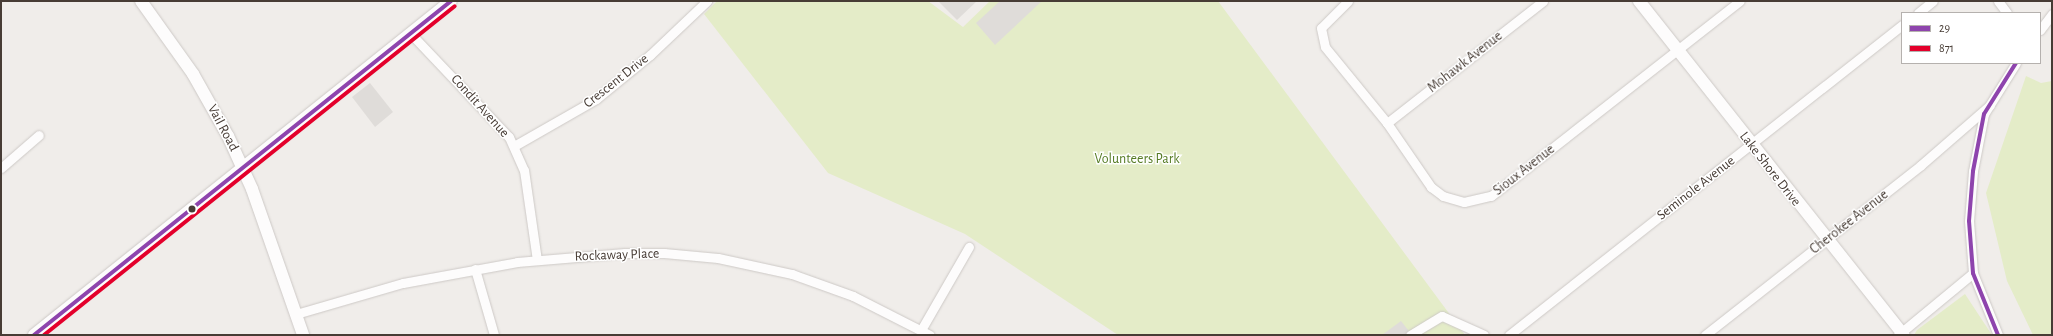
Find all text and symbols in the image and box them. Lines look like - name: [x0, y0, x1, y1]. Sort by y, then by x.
- legend: [1901, 12, 2041, 64]
- text: 29: [1939, 22, 1950, 34]
- street label: Mohawk Avenue: [1424, 28, 1506, 96]
- text: 871: [1939, 42, 1954, 54]
- street label: Crescent Drive: [580, 50, 652, 112]
- street label: Condit Avenue: [447, 71, 513, 141]
- street label: Vail Road: [204, 102, 242, 154]
- street label: Lake Shore Drive: [1736, 128, 1804, 210]
- street label: Sioux Avenue: [1490, 141, 1558, 199]
- park label: Volunteers Park: [1094, 151, 1180, 167]
- street label: Seminole Avenue: [1654, 152, 1738, 224]
- street label: Cherokee Avenue: [1807, 186, 1891, 258]
- unlabelled marker: [187, 204, 197, 214]
- street label: Rockaway Place: [574, 245, 660, 265]

